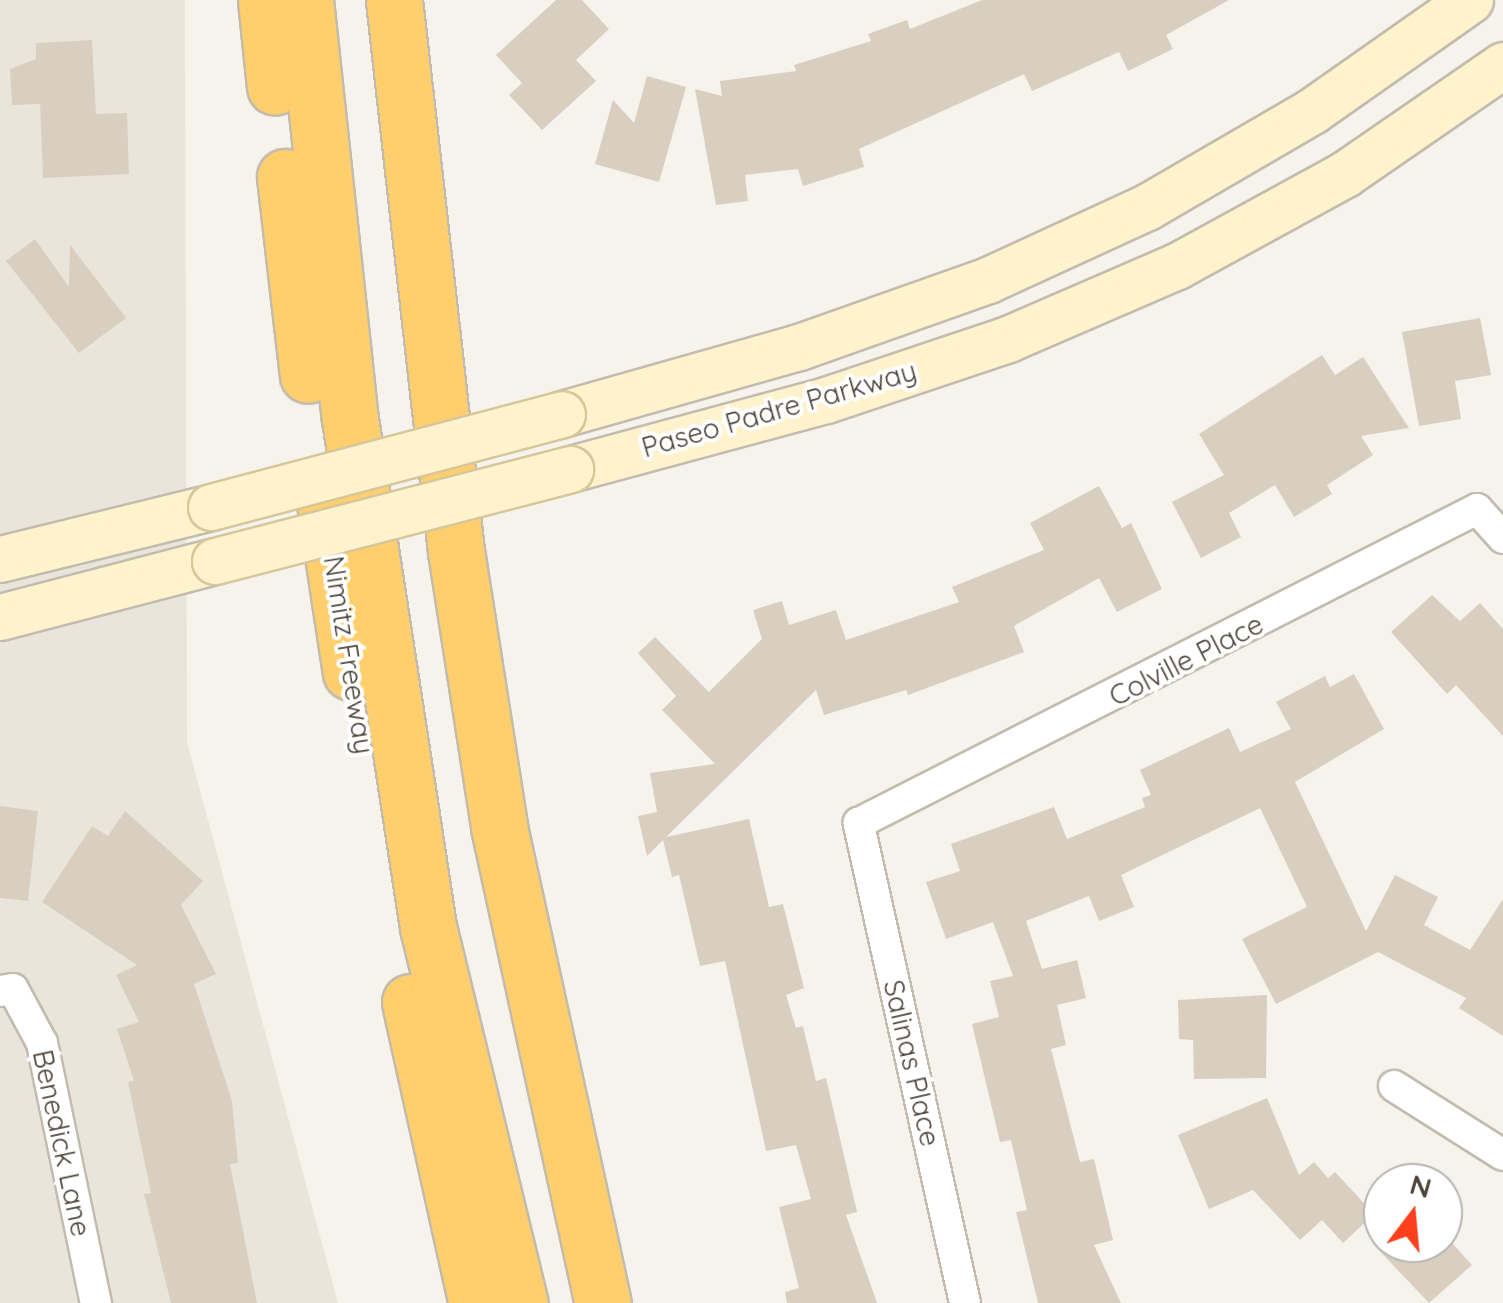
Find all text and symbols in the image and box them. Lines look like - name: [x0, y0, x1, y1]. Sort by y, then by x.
- street label: Paseo Padre Parkway: [638, 354, 920, 464]
- street label: Nimitz Freeway: [317, 554, 381, 756]
- street label: Colville Place: [1103, 607, 1269, 713]
- street label: Salinas Place: [877, 977, 947, 1149]
- street label: Benedick Lane: [26, 1047, 98, 1239]
- north arrow: [1363, 1163, 1463, 1263]
- text: N: [1406, 1166, 1436, 1205]

